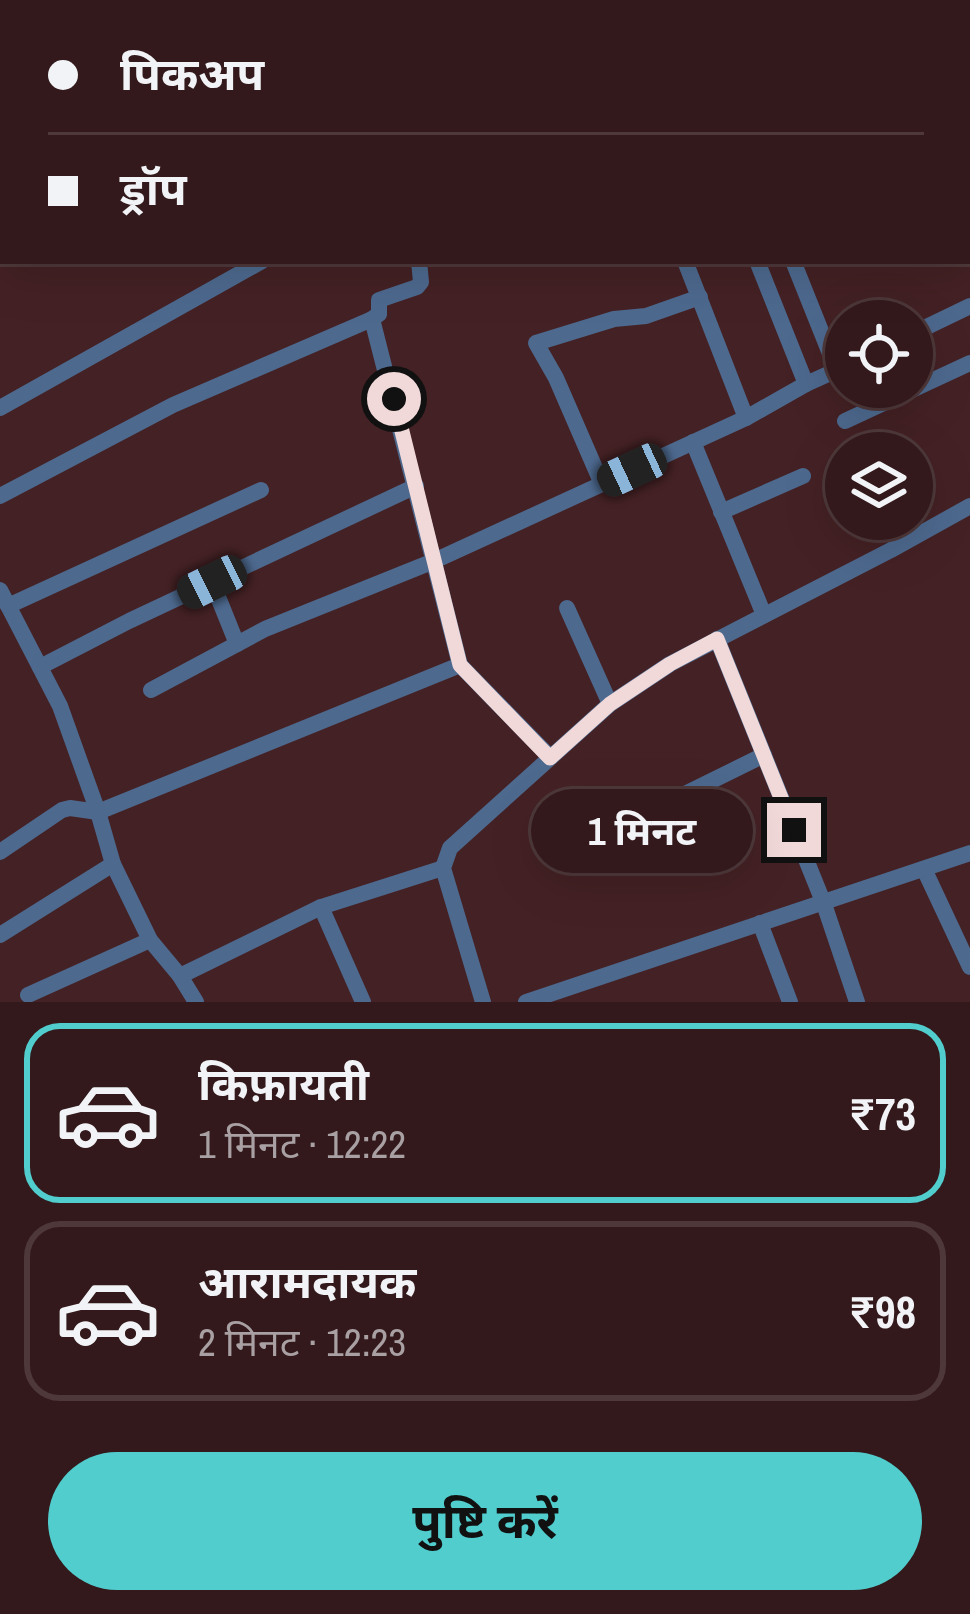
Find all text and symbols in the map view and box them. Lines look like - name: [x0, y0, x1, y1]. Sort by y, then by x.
- text: पिकअप: [120, 43, 264, 104]
- text: ड्रॉप: [120, 158, 187, 219]
- map controls: [825, 300, 933, 540]
- button: locate: [825, 300, 933, 408]
- route start: [367, 372, 421, 426]
- button: layers: [825, 432, 933, 540]
- car: [592, 438, 672, 502]
- car: [172, 550, 252, 614]
- callout: 1 मिनट: [530, 788, 752, 872]
- route end: [767, 803, 821, 857]
- text: 1 मिनट: [588, 805, 696, 857]
- text: किफ़ायती: [198, 1053, 369, 1114]
- icon: car: [54, 1059, 162, 1167]
- text: ₹73: [849, 1083, 916, 1144]
- text: 1 मिनट · 12:22: [198, 1118, 406, 1170]
- text: आरामदायक: [198, 1251, 416, 1312]
- icon: car: [54, 1257, 162, 1365]
- text: ₹98: [849, 1281, 916, 1342]
- text: 2 मिनट · 12:23: [198, 1316, 406, 1368]
- button: पुष्टि करें: [48, 1452, 922, 1590]

